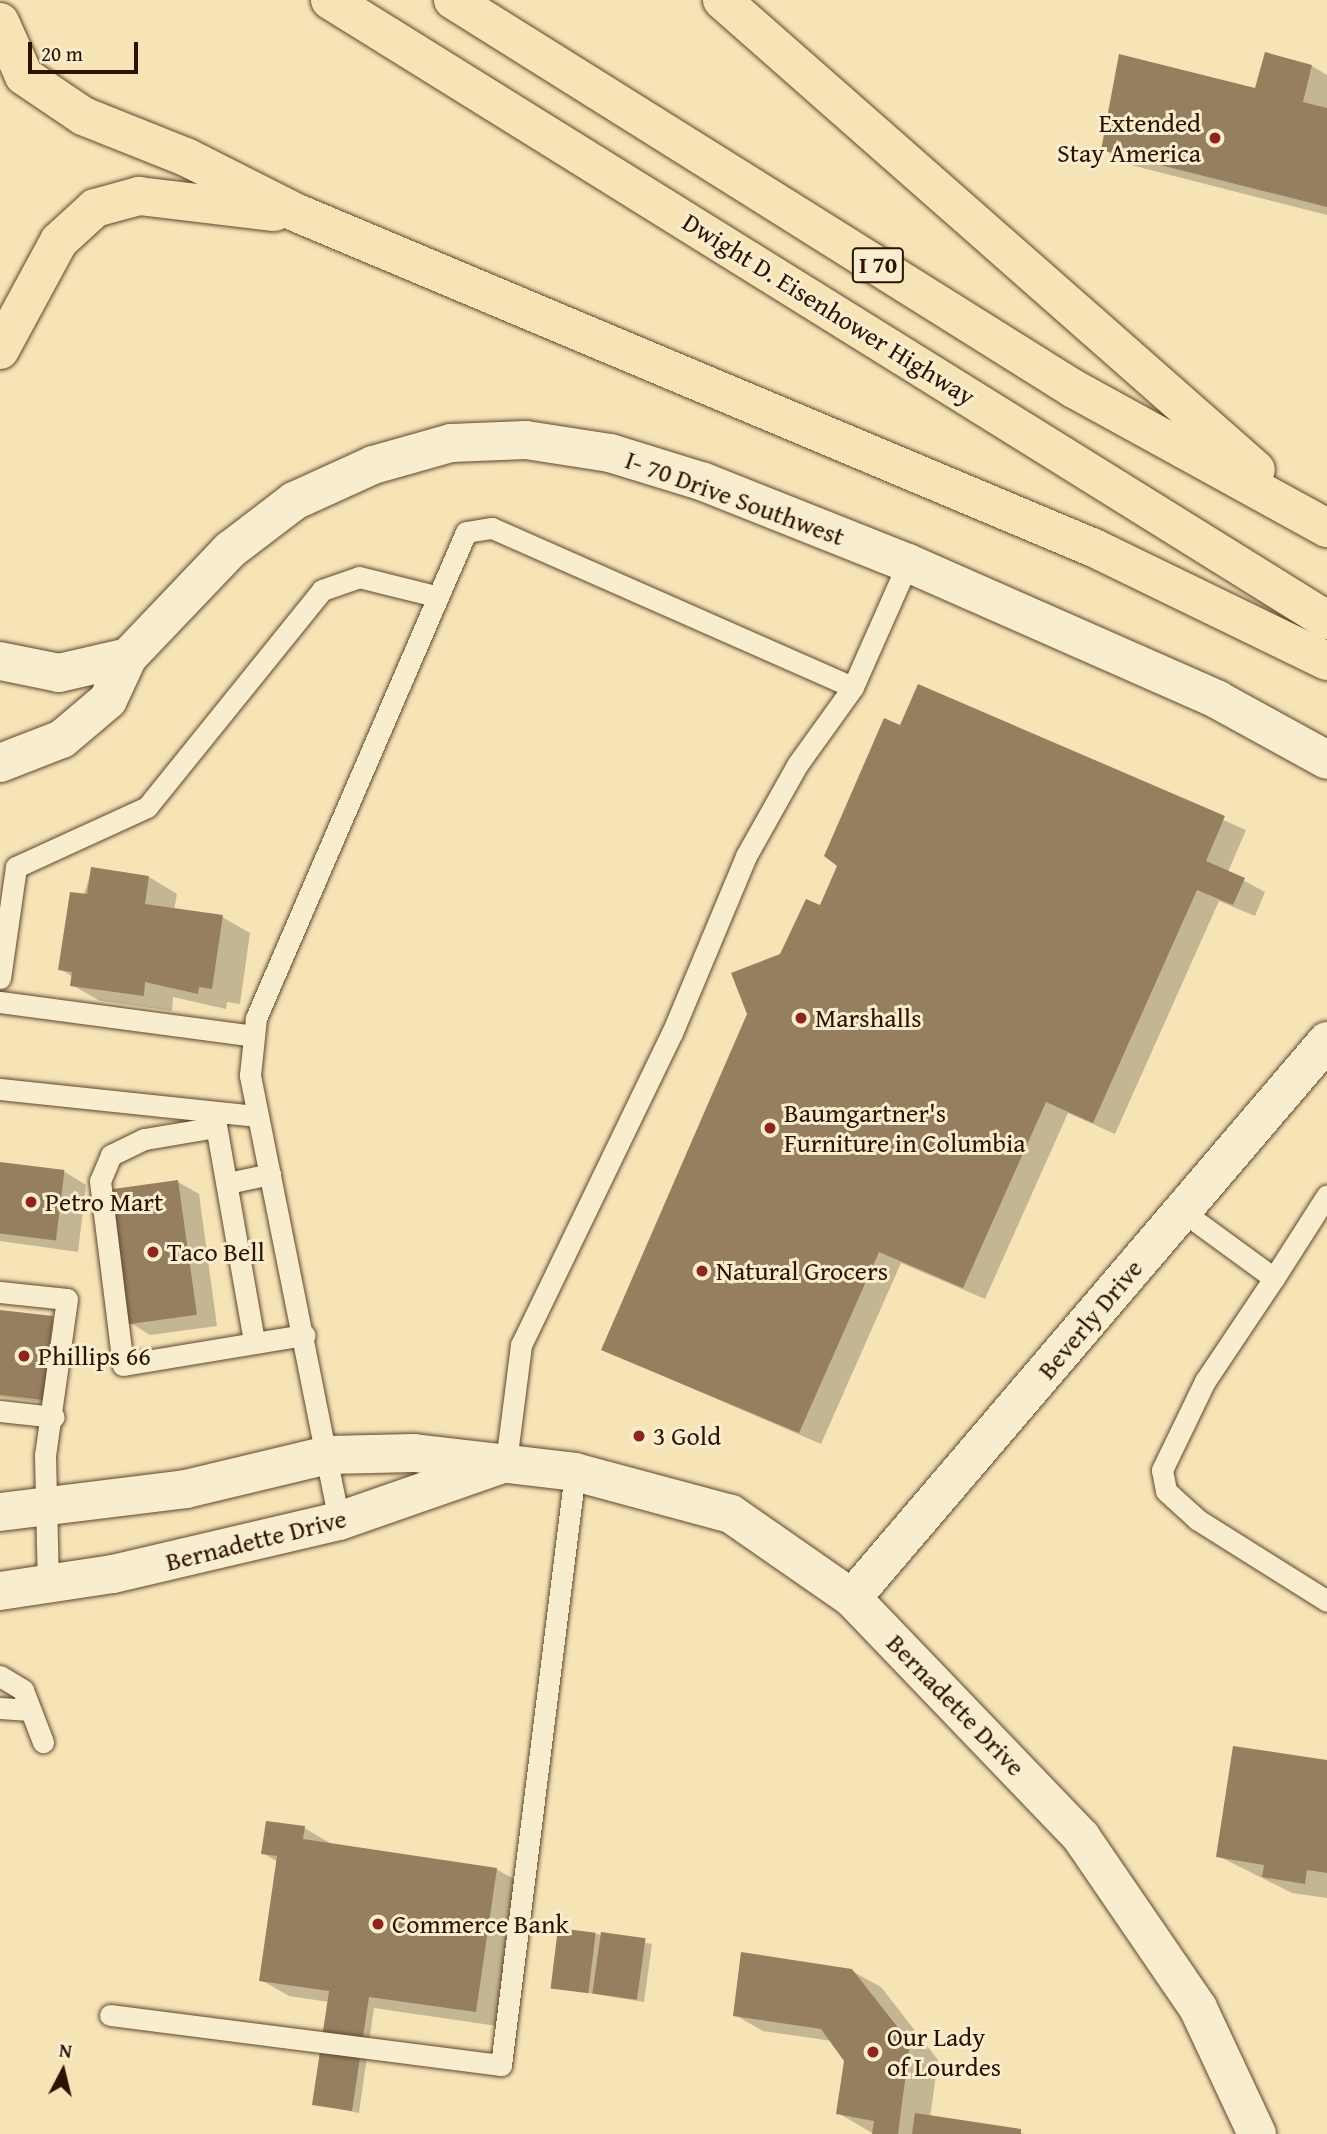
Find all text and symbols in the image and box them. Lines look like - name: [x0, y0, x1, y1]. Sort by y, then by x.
- scale bar: [32, 28, 142, 72]
- text: 20 m: [41, 38, 83, 69]
- place label: Extended Stay America: [1057, 107, 1201, 168]
- marker: Extended Stay America: [1207, 130, 1223, 146]
- street label: Dwight D. Eisenhower Highway: [677, 206, 981, 412]
- road number: I 70: [852, 244, 904, 286]
- street label: I- 70 Drive Southwest: [621, 444, 849, 552]
- place label: Marshalls: [815, 1002, 921, 1034]
- marker: Marshalls: [793, 1010, 809, 1026]
- place label: Baumgartner's Furniture in Columbia: [784, 1097, 1026, 1158]
- marker: Baumgartner's Furniture in Columbia: [762, 1120, 778, 1136]
- place label: Petro Mart: [45, 1186, 163, 1218]
- marker: Petro Mart: [23, 1194, 39, 1210]
- place label: Taco Bell: [167, 1236, 265, 1268]
- marker: Taco Bell: [145, 1244, 161, 1260]
- street label: Beverly Drive: [1031, 1253, 1149, 1385]
- place label: Natural Grocers: [716, 1255, 888, 1287]
- marker: Natural Grocers: [694, 1263, 710, 1279]
- place label: Phillips 66: [38, 1340, 151, 1372]
- marker: Phillips 66: [16, 1348, 32, 1364]
- place label: 3 Gold: [653, 1420, 721, 1452]
- marker: 3 Gold: [631, 1428, 647, 1444]
- street label: Bernadette Drive: [162, 1502, 350, 1578]
- street label: Bernadette Drive: [880, 1628, 1032, 1782]
- place label: Commerce Bank: [392, 1908, 569, 1940]
- marker: Commerce Bank: [370, 1916, 386, 1932]
- place label: Our Lady of Lourdes: [887, 2021, 1001, 2082]
- text: N: [58, 2035, 74, 2065]
- north arrow: [28, 2036, 98, 2106]
- marker: Our Lady of Lourdes: [865, 2044, 881, 2060]

